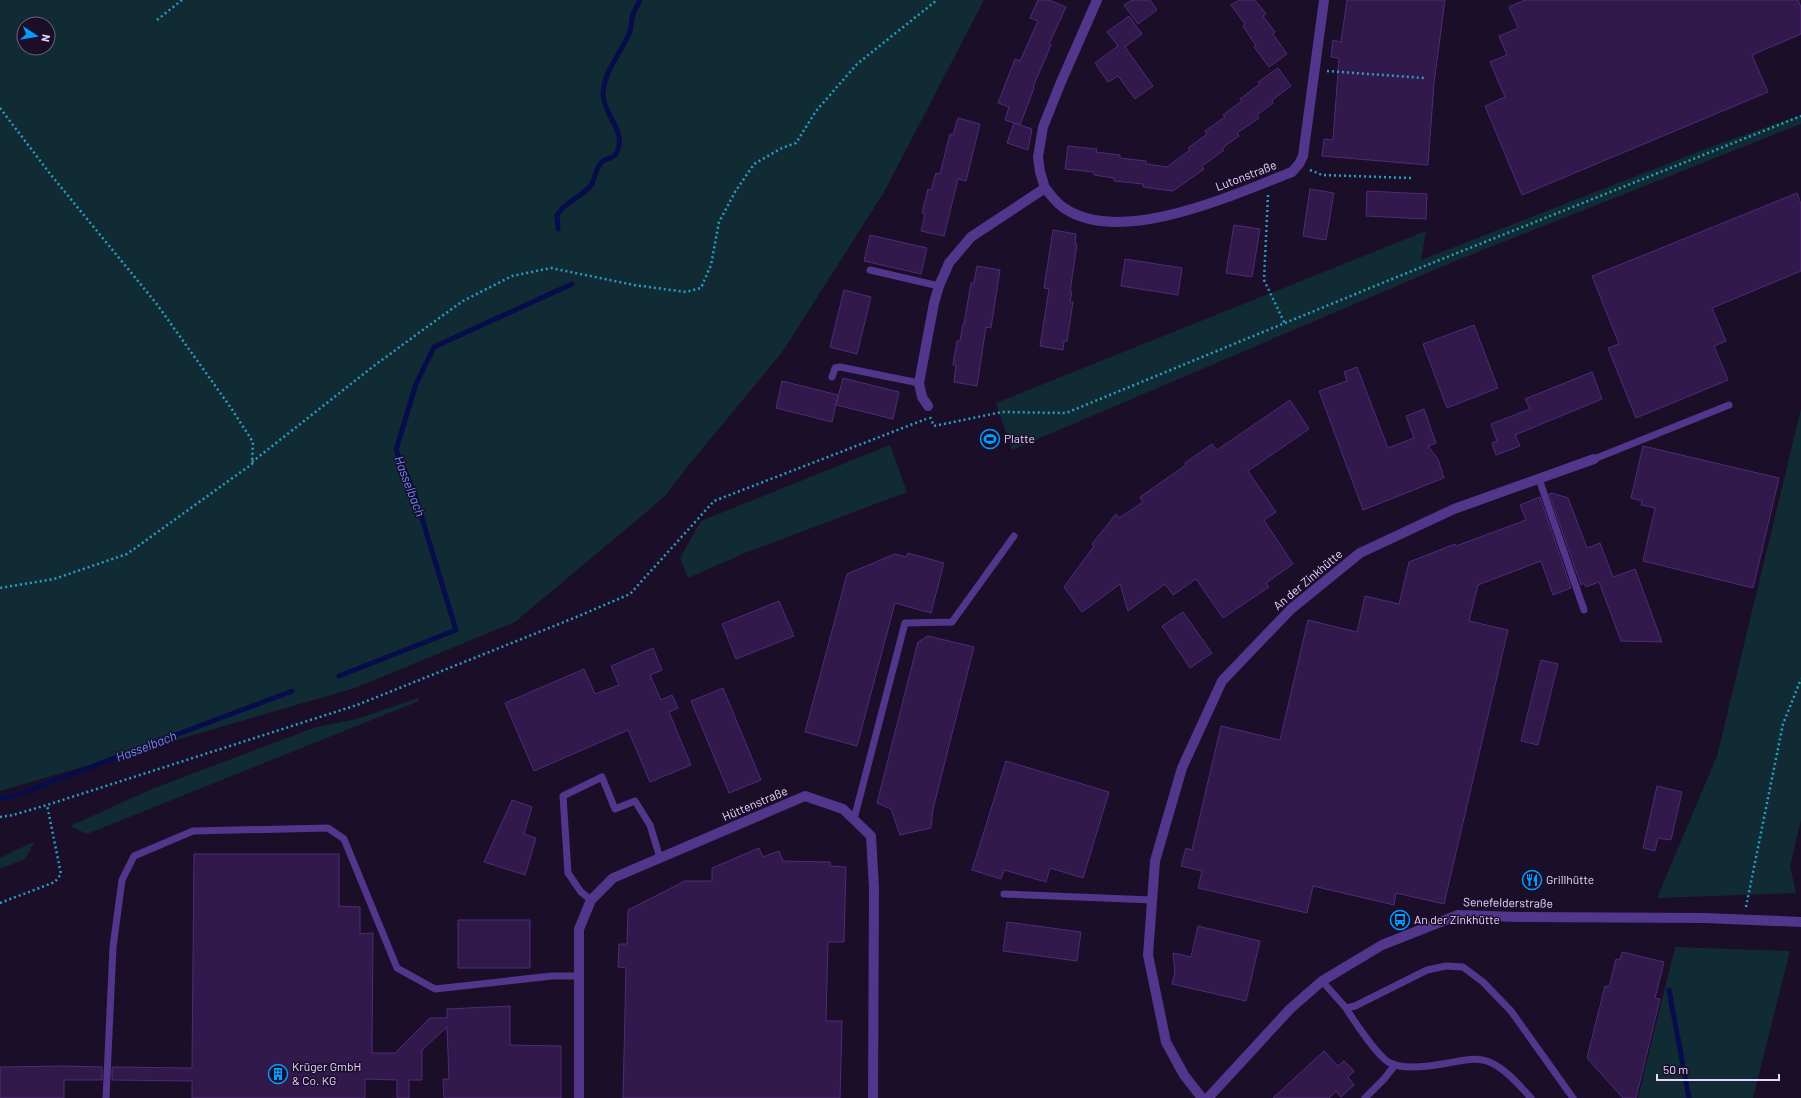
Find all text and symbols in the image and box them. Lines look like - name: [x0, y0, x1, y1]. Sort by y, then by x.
- north arrow: [16, 16, 56, 56]
- text: N: [39, 33, 53, 43]
- street label: Lutonstraße: [1213, 157, 1278, 193]
- sports icon: Platte: [979, 428, 1001, 450]
- place label: Platte: [1004, 431, 1035, 445]
- water label: Hasselbach: [391, 453, 429, 519]
- street label: An der Zinkhütte: [1270, 546, 1345, 612]
- water label: Hasselbach: [113, 727, 179, 765]
- street label: Hüttenstraße: [720, 783, 789, 823]
- restaurant icon: Grillhütte: [1521, 869, 1543, 891]
- place label: Grillhütte: [1546, 872, 1594, 886]
- street label: Senefelderstraße: [1463, 894, 1553, 910]
- bus stop icon: An der Zinkhütte: [1389, 909, 1411, 931]
- place label: An der Zinkhütte: [1414, 912, 1500, 926]
- scale bar: [1657, 1056, 1779, 1082]
- place label: Krüger GmbH & Co. KG: [292, 1059, 361, 1087]
- text: 50 m: [1663, 1062, 1688, 1076]
- building icon: Krüger GmbH & Co. KG: [267, 1063, 289, 1085]

